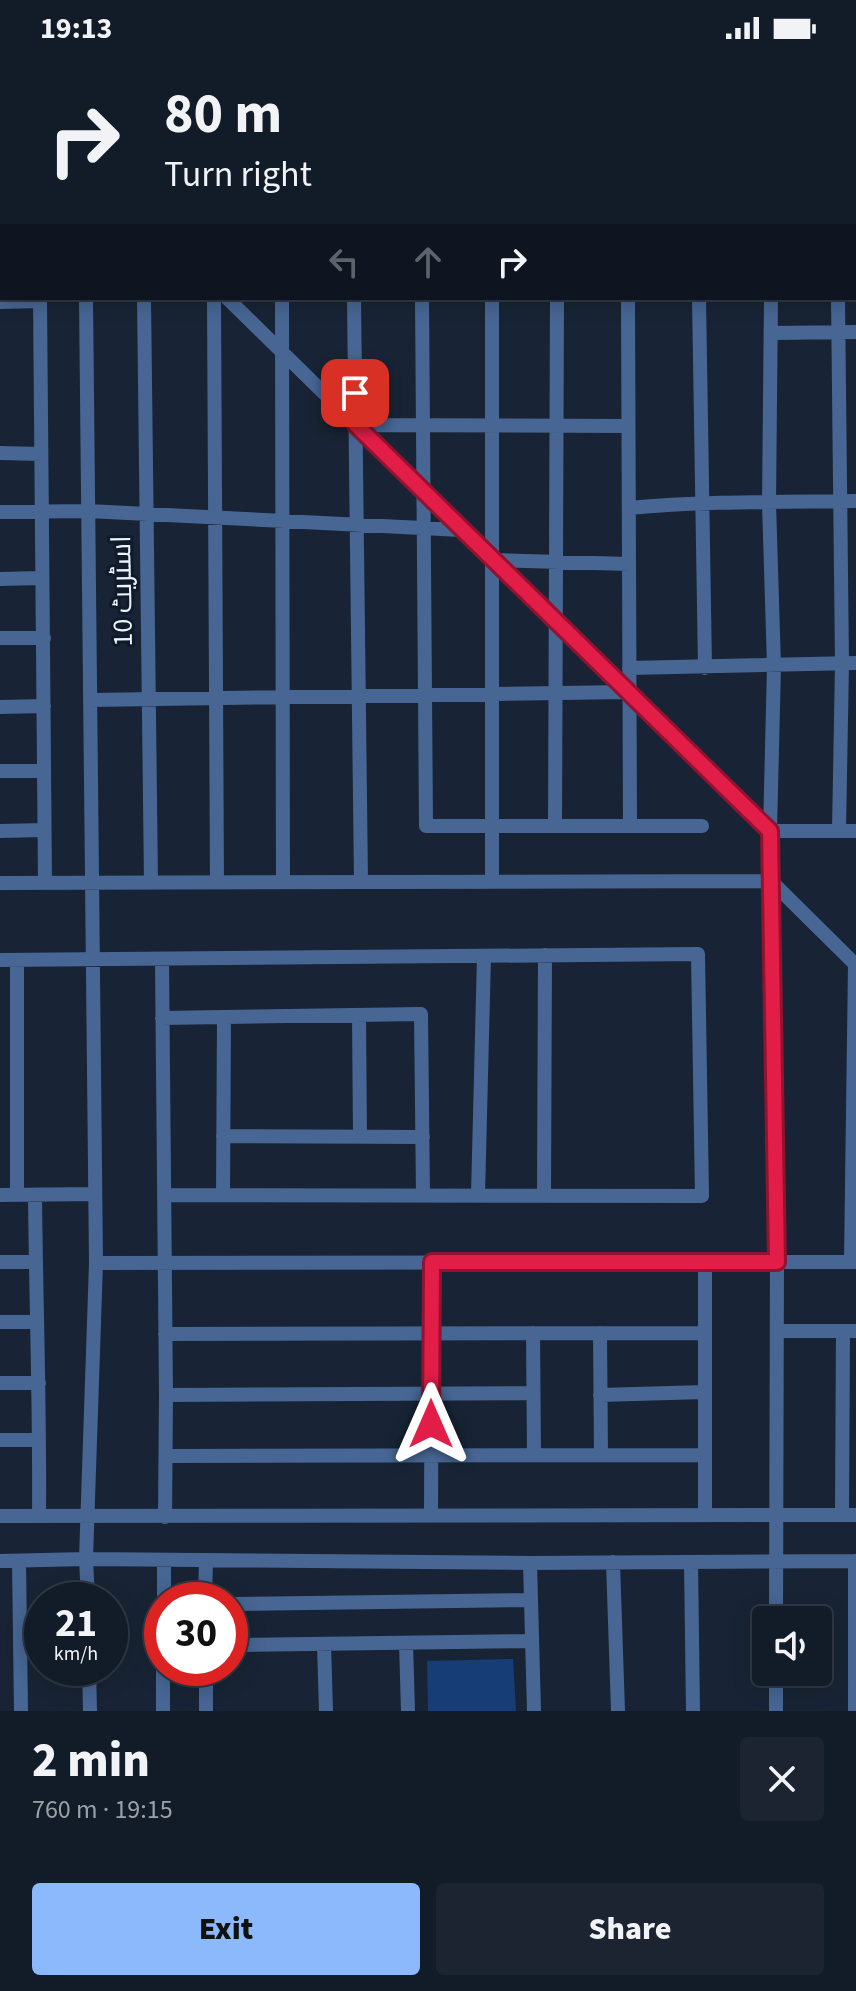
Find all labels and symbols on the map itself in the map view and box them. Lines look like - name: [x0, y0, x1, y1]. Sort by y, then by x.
- pin: [321, 359, 389, 427]
- street label: اسٹریٹ 10: [101, 535, 143, 647]
- position arrow: [389, 1382, 473, 1466]
- speed limit sign: 30: [144, 1582, 248, 1686]

